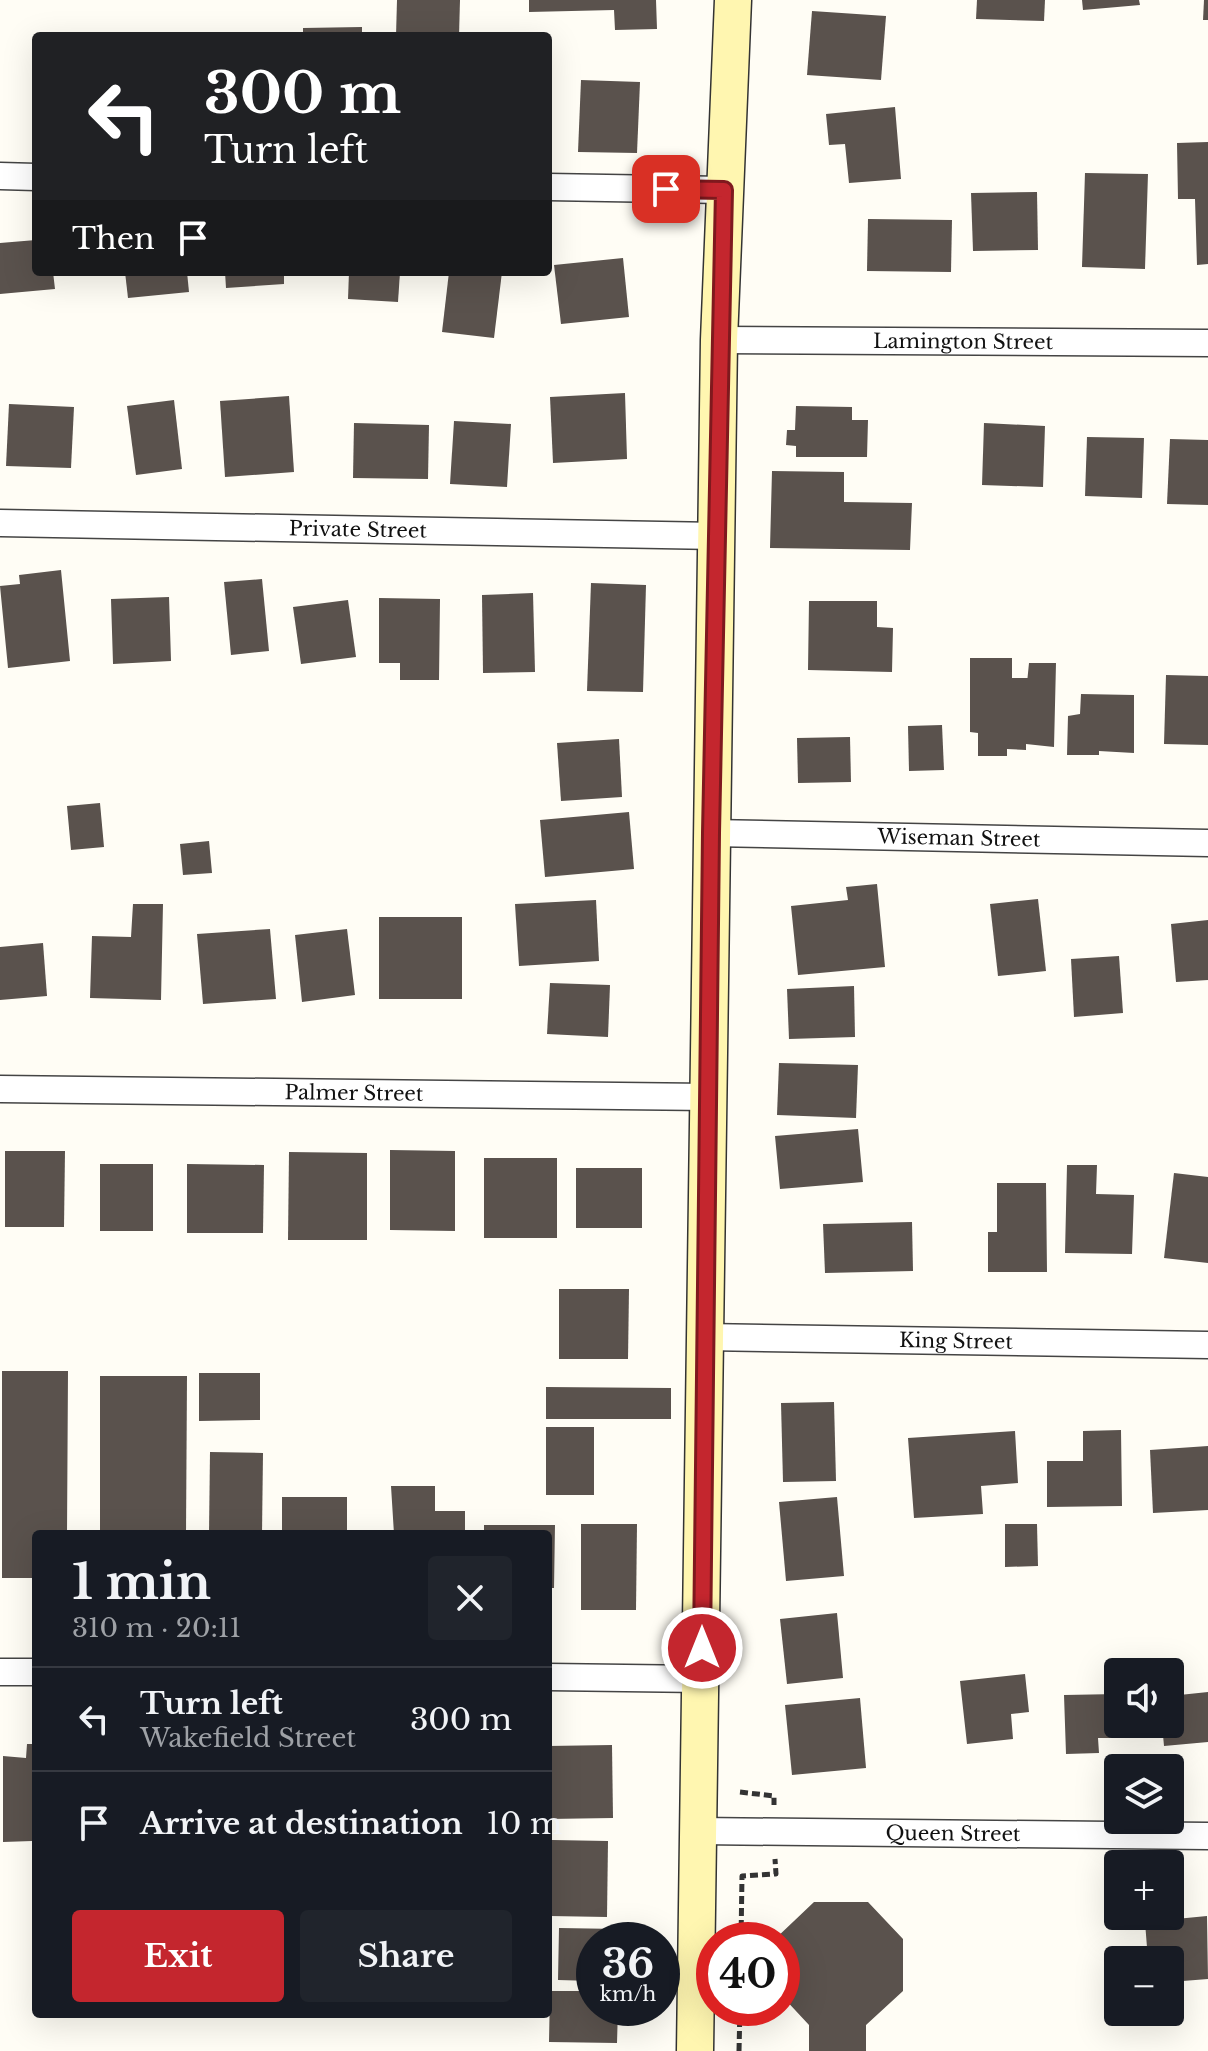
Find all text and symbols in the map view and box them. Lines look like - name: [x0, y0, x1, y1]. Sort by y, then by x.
- text: 300 m: [204, 59, 401, 128]
- icon: left: [72, 64, 176, 168]
- text: Turn left: [204, 128, 368, 173]
- pin: [632, 155, 700, 223]
- icon: arrive: [644, 167, 688, 211]
- icon: arrive: [171, 216, 215, 260]
- text: Then: [72, 220, 155, 257]
- street label: Lamington Street: [873, 329, 1054, 354]
- street label: Private Street: [289, 516, 428, 543]
- street label: Wiseman Street: [876, 824, 1041, 852]
- street label: Palmer Street: [284, 1080, 424, 1106]
- street label: King Street: [899, 1328, 1014, 1354]
- text: 1 min: [72, 1552, 211, 1612]
- button: close: [428, 1556, 512, 1640]
- position arrow: [660, 1606, 744, 1690]
- text: 310 m · 20:11: [72, 1612, 241, 1644]
- map controls: [1104, 1658, 1184, 2026]
- button: sound: [1104, 1658, 1184, 1738]
- text: Turn left: [140, 1685, 283, 1722]
- icon: left: [72, 1697, 116, 1741]
- text: 300 m: [410, 1701, 512, 1738]
- text: Wakefield Street: [140, 1722, 356, 1754]
- button: layers: [1104, 1754, 1184, 1834]
- icon: arrive: [72, 1801, 116, 1845]
- text: Arrive at destination: [140, 1805, 463, 1842]
- text: 10 m: [487, 1805, 562, 1842]
- street label: Queen Street: [885, 1821, 1021, 1846]
- button: +: [1104, 1850, 1184, 1930]
- button: Exit: [72, 1910, 284, 2002]
- button: Share: [300, 1910, 512, 2002]
- speed limit sign: 40: [696, 1922, 800, 2026]
- text: 36: [602, 1939, 654, 1989]
- button: −: [1104, 1946, 1184, 2026]
- text: km/h: [600, 1982, 656, 2006]

